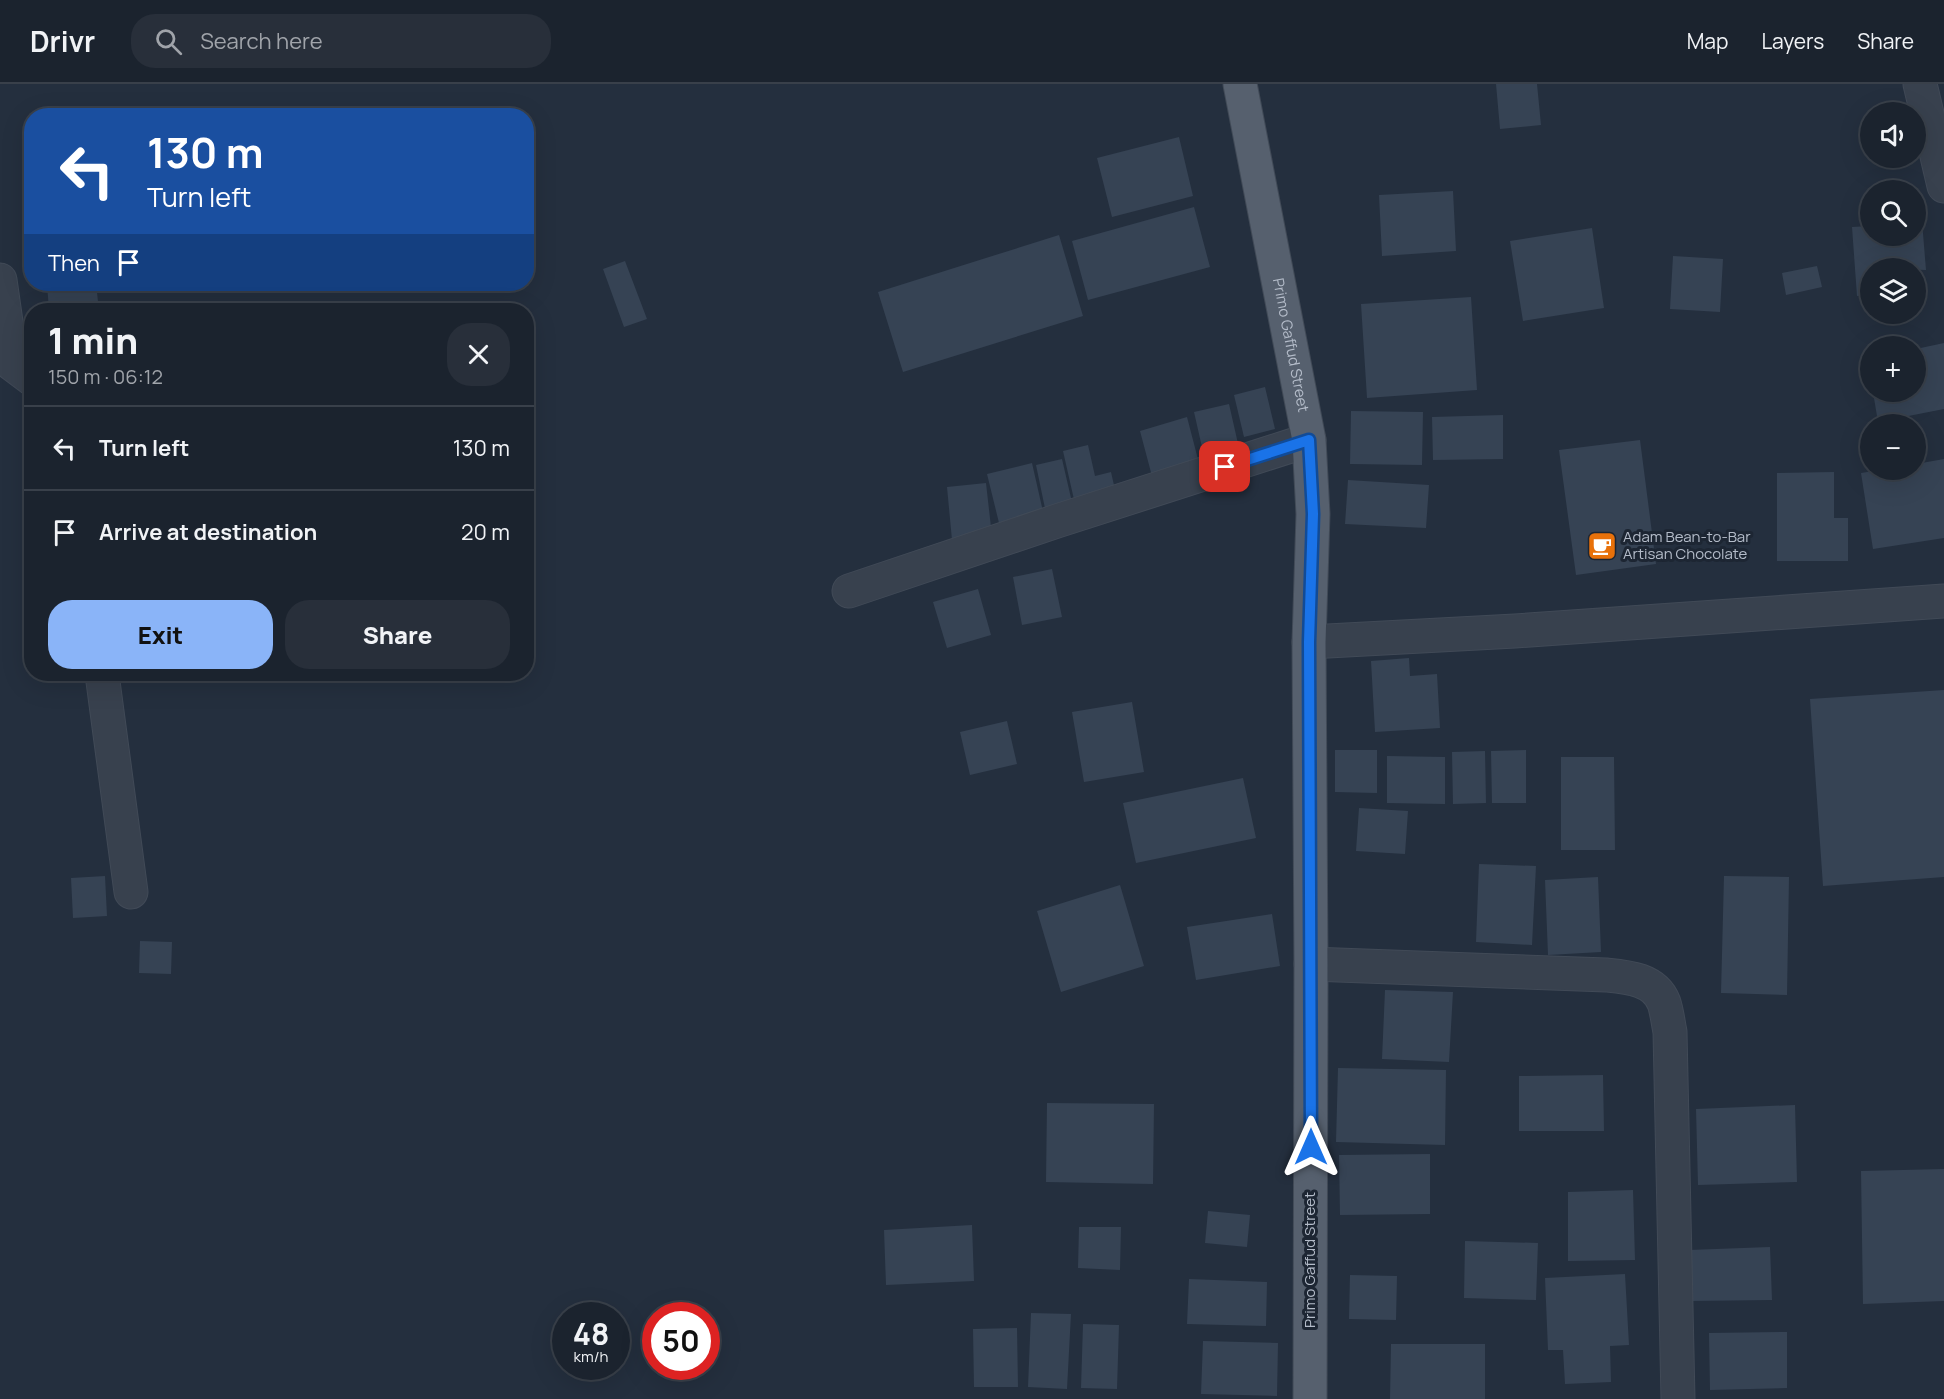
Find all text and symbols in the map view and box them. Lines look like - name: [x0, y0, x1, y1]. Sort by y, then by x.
- search box: [131, 14, 551, 68]
- text: Drivr: [30, 22, 95, 60]
- icon: search: [152, 25, 185, 58]
- text: Search here: [200, 26, 323, 56]
- text: Map: [1687, 27, 1728, 55]
- text: Layers: [1761, 27, 1824, 55]
- text: Share: [1857, 27, 1914, 55]
- map controls: [1860, 102, 1926, 480]
- button: sound: [1860, 102, 1926, 168]
- text: 130 m: [147, 123, 264, 181]
- icon: left: [48, 132, 126, 210]
- text: Turn left: [147, 178, 251, 215]
- button: search: [1860, 180, 1926, 246]
- icon: arrive: [112, 246, 145, 279]
- text: Then: [48, 248, 100, 278]
- button: layers: [1860, 258, 1926, 324]
- street label: Primo Gaffud Street: [1268, 276, 1314, 414]
- text: 1 min: [48, 316, 138, 365]
- button: close: [447, 323, 510, 386]
- button: +: [1860, 336, 1926, 402]
- text: 150 m · 06:12: [48, 363, 163, 390]
- button: −: [1860, 414, 1926, 480]
- icon: left: [48, 432, 81, 465]
- text: Turn left: [99, 433, 189, 463]
- text: 130 m: [453, 433, 510, 463]
- pin: [1199, 441, 1250, 492]
- icon: arrive: [1208, 450, 1241, 483]
- icon: arrive: [48, 516, 81, 549]
- text: Arrive at destination: [99, 517, 317, 547]
- text: 20 m: [461, 517, 510, 547]
- place label: Adam Bean-to-Bar Artisan Chocolate: [1623, 526, 1751, 564]
- cafe icon: Adam Bean-to-Bar Artisan Chocolate: [1586, 530, 1618, 562]
- button: Exit: [48, 600, 273, 669]
- button: Share: [285, 600, 510, 669]
- position arrow: [1279, 1115, 1343, 1179]
- street label: Primo Gaffud Street: [1299, 1192, 1320, 1328]
- speed limit sign: 50: [642, 1302, 720, 1380]
- text: 48: [573, 1313, 609, 1354]
- text: km/h: [574, 1346, 608, 1367]

